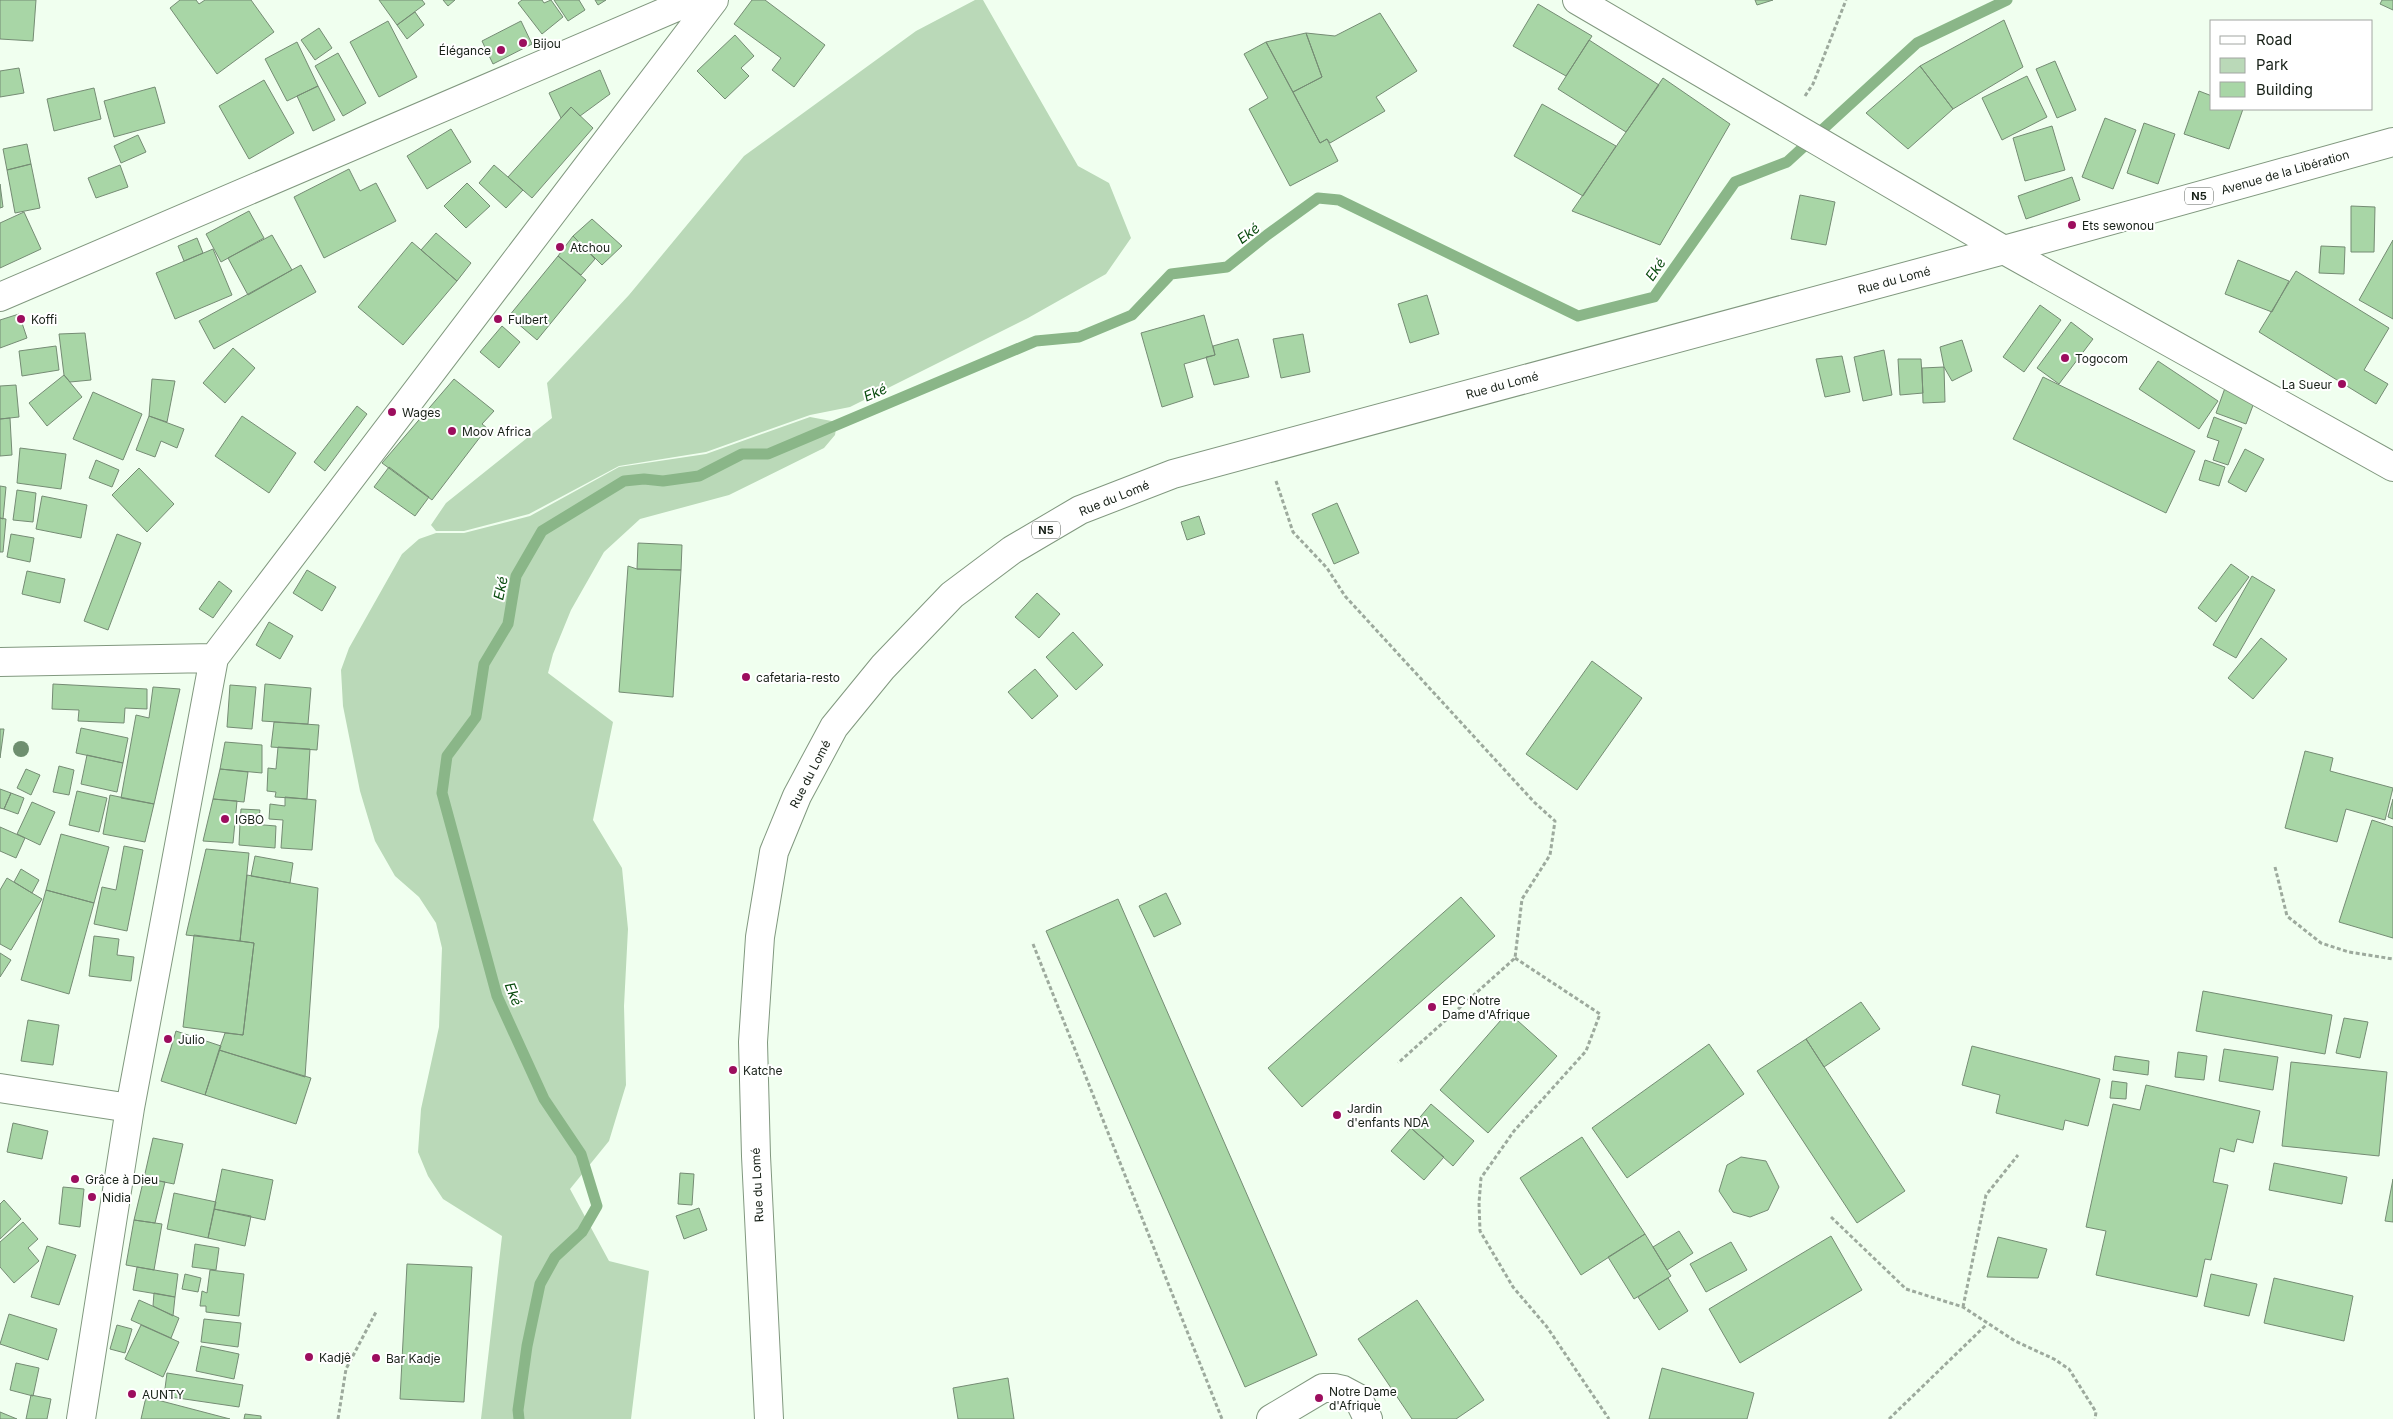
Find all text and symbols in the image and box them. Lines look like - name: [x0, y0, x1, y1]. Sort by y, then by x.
- legend: [2210, 20, 2373, 110]
- text: Road: [2256, 30, 2292, 49]
- place label: Bijou: [533, 36, 561, 51]
- marker: Bijou: [517, 37, 529, 49]
- place label: Élégance: [439, 43, 491, 58]
- marker: Élégance: [495, 44, 507, 56]
- text: Park: [2256, 55, 2289, 74]
- text: Building: [2256, 80, 2313, 99]
- street label: Avenue de la Libération: [2219, 147, 2351, 197]
- road number: N5: [2185, 188, 2213, 205]
- place label: Ets sewonou: [2082, 218, 2154, 233]
- water label: Eké: [1233, 219, 1263, 247]
- marker: Ets sewonou: [2066, 219, 2078, 231]
- place label: Atchou: [570, 240, 610, 255]
- marker: Atchou: [554, 241, 566, 253]
- water label: Eké: [1641, 254, 1669, 284]
- street label: Rue du Lomé: [1856, 263, 1932, 297]
- place label: Koffi: [31, 312, 57, 327]
- place label: Fulbert: [508, 312, 548, 327]
- marker: Koffi: [15, 313, 27, 325]
- marker: Fulbert: [492, 313, 504, 325]
- place label: Togocom: [2075, 351, 2128, 366]
- marker: Togocom: [2059, 352, 2071, 364]
- street label: Rue du Lomé: [1464, 368, 1540, 402]
- place label: La Sueur: [2282, 377, 2332, 392]
- marker: La Sueur: [2336, 378, 2348, 390]
- water label: Eké: [861, 380, 889, 404]
- place label: Wages: [402, 405, 441, 420]
- marker: Wages: [386, 406, 398, 418]
- place label: Moov Africa: [462, 424, 531, 439]
- marker: Moov Africa: [446, 425, 458, 437]
- street label: Rue du Lomé: [1077, 477, 1151, 519]
- road number: N5: [1032, 522, 1060, 538]
- water label: Eké: [489, 575, 511, 601]
- place label: cafetaria-resto: [756, 670, 840, 685]
- marker: cafetaria-resto: [740, 671, 752, 683]
- street label: Rue du Lomé: [786, 737, 834, 811]
- place label: IGBO: [235, 812, 264, 827]
- marker: IGBO: [219, 813, 231, 825]
- water label: Eké: [502, 980, 526, 1008]
- place label: EPC Notre Dame d'Afrique: [1442, 993, 1530, 1022]
- marker: EPC Notre Dame d'Afrique: [1426, 1001, 1438, 1013]
- place label: Julio: [178, 1032, 205, 1047]
- marker: Julio: [162, 1033, 174, 1045]
- place label: Katche: [743, 1063, 783, 1078]
- marker: Katche: [727, 1064, 739, 1076]
- place label: Jardin d'enfants NDA: [1347, 1101, 1429, 1130]
- marker: Jardin d'enfants NDA: [1331, 1109, 1343, 1121]
- street label: Rue du Lomé: [748, 1147, 766, 1223]
- place label: Grâce à Dieu: [85, 1172, 158, 1187]
- marker: Grâce à Dieu: [69, 1173, 81, 1185]
- place label: Nidia: [102, 1190, 131, 1205]
- marker: Nidia: [86, 1191, 98, 1203]
- place label: Kadjê: [319, 1350, 351, 1365]
- marker: Kadjê: [303, 1351, 315, 1363]
- place label: Bar Kadje: [386, 1351, 441, 1366]
- marker: Bar Kadje: [370, 1352, 382, 1364]
- place label: Notre Dame d'Afrique: [1329, 1384, 1397, 1413]
- place label: AUNTY: [142, 1387, 184, 1402]
- marker: AUNTY: [126, 1388, 138, 1400]
- marker: Notre Dame d'Afrique: [1313, 1392, 1325, 1404]

